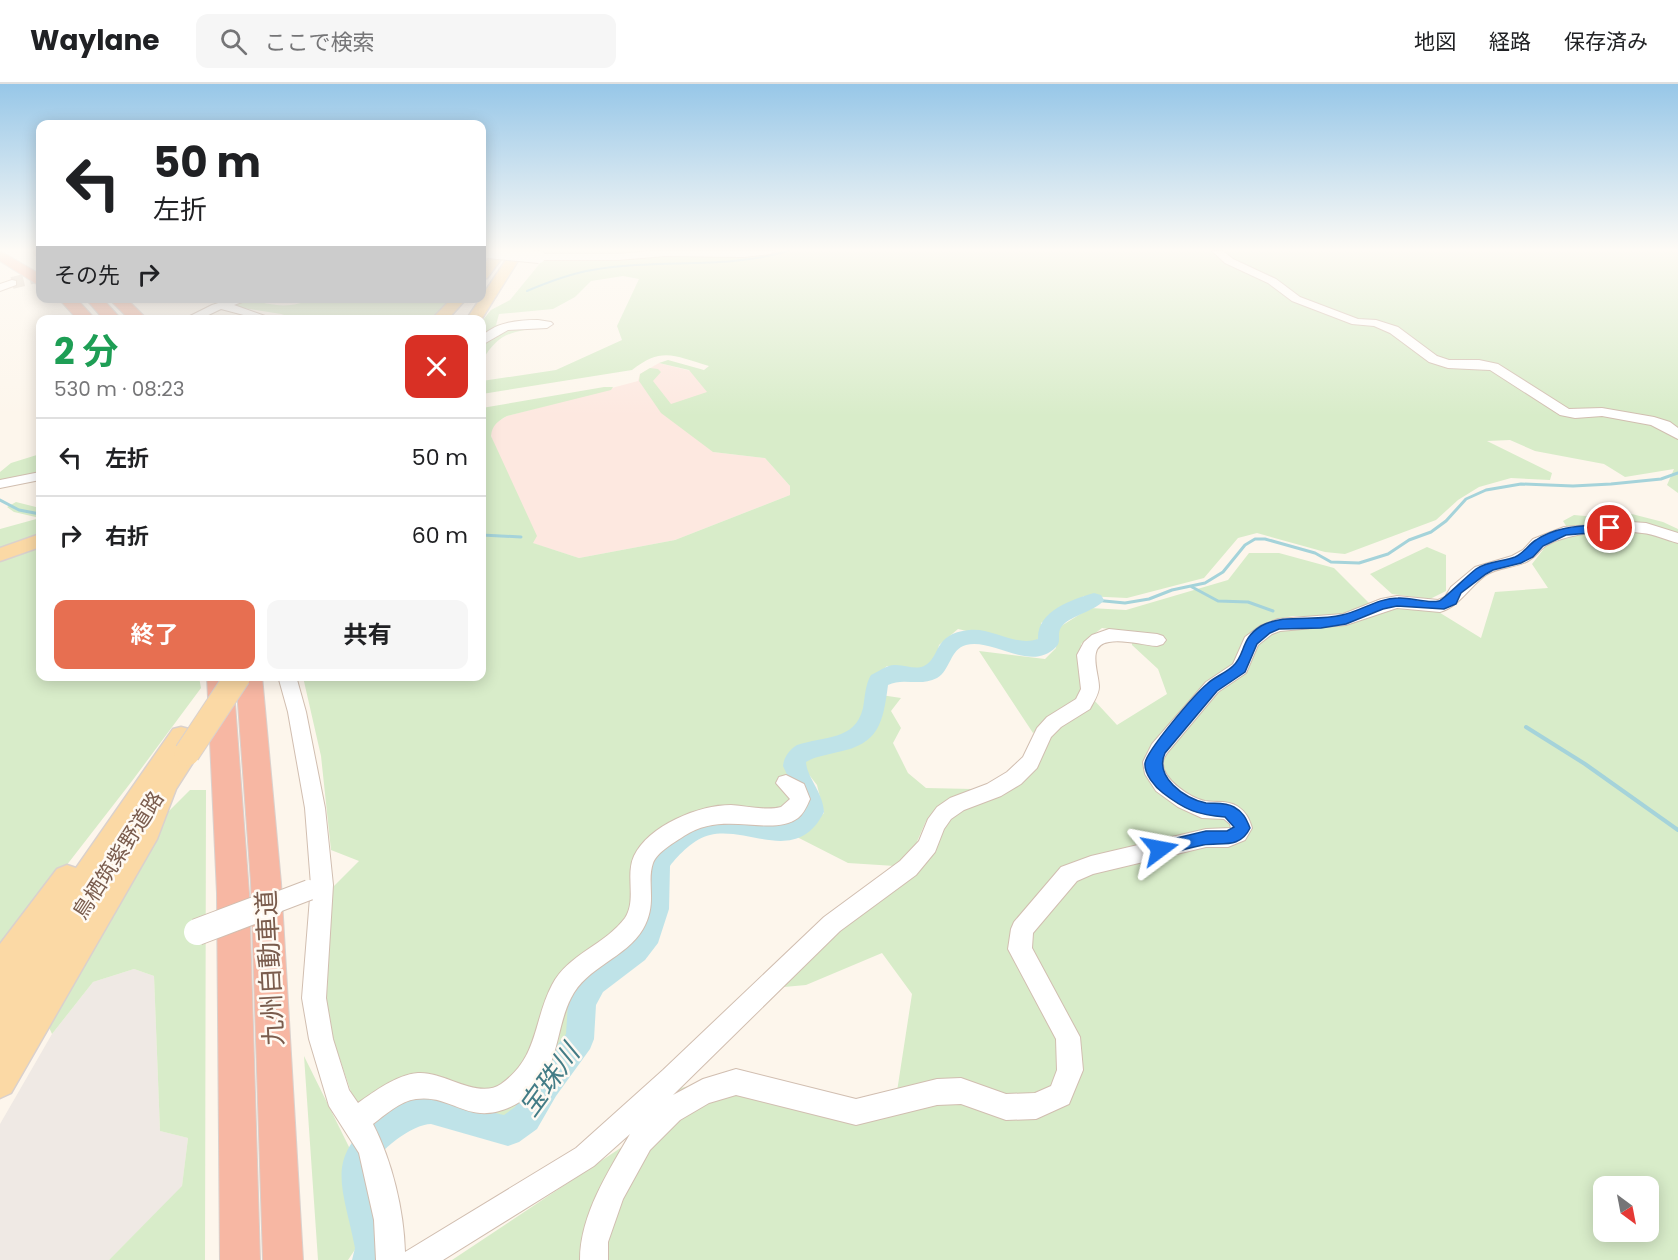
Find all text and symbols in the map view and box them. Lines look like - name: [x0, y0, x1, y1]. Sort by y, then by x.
- search box: [196, 14, 616, 68]
- text: Waylane: [30, 21, 160, 60]
- icon: search: [217, 25, 250, 58]
- text: ここで検索: [265, 27, 375, 58]
- text: 地図: [1414, 27, 1456, 56]
- text: 経路: [1489, 27, 1531, 56]
- text: 保存済み: [1564, 27, 1648, 56]
- text: 50 m: [153, 133, 261, 192]
- icon: left: [54, 144, 132, 222]
- text: 左折: [153, 191, 207, 228]
- icon: right: [132, 258, 165, 291]
- text: その先: [54, 260, 120, 291]
- text: 2 分: [54, 326, 118, 377]
- button: close: [405, 335, 468, 398]
- text: 530 m · 08:23: [54, 375, 184, 403]
- icon: left: [54, 441, 87, 474]
- text: 50 m: [412, 442, 468, 473]
- text: 左折: [105, 443, 149, 474]
- pin: [1584, 502, 1635, 553]
- icon: arrive: [1593, 511, 1626, 544]
- icon: right: [54, 519, 87, 552]
- text: 60 m: [412, 520, 468, 551]
- text: 右折: [105, 521, 149, 552]
- button: 終了: [54, 600, 255, 669]
- button: 共有: [267, 600, 468, 669]
- street label: 鳥栖筑紫野道路: [66, 785, 170, 925]
- position arrow: [1128, 817, 1192, 881]
- street label: 九州自動車道: [248, 889, 292, 1047]
- water label: 宝珠川: [510, 1034, 590, 1124]
- north arrow: [1593, 1176, 1659, 1242]
- map controls: [1593, 1176, 1659, 1242]

